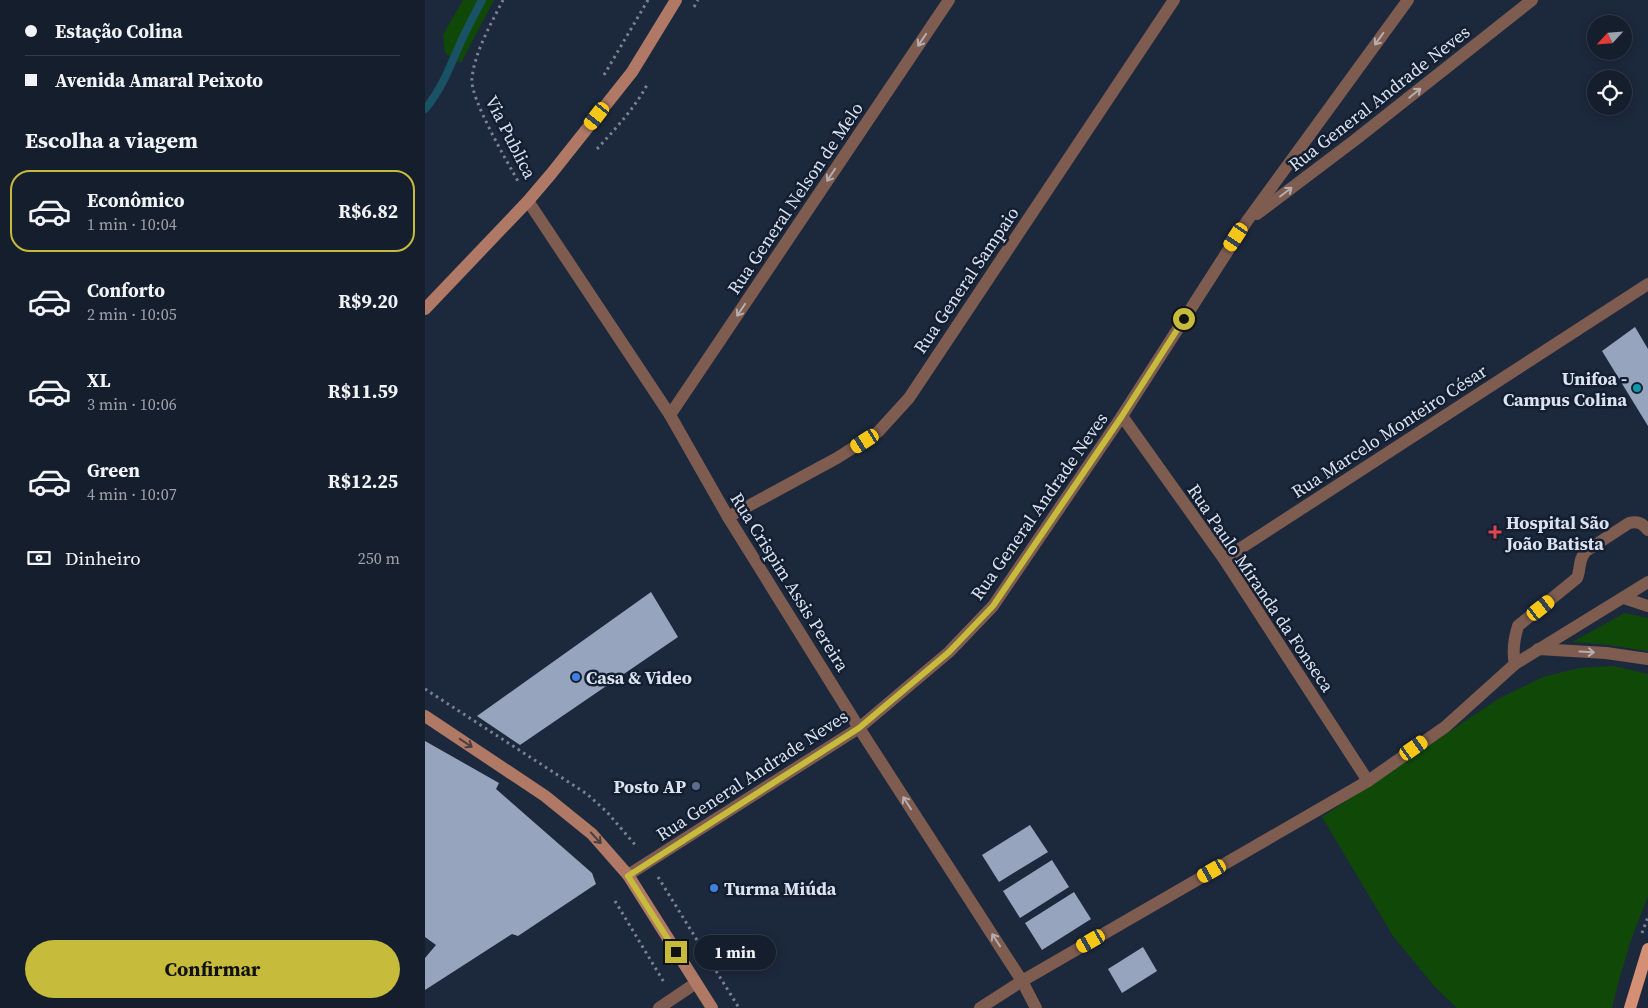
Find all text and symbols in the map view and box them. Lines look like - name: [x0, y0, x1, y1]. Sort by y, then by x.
- north arrow: [1587, 15, 1633, 60]
- map controls: [1587, 15, 1632, 115]
- text: Estação Colina: [55, 18, 183, 44]
- street label: Rua General Andrade Neves: [1283, 19, 1475, 177]
- one-way arrow: [1374, 32, 1384, 46]
- one-way arrow: [917, 33, 927, 47]
- text: Avenida Amaral Peixoto: [55, 67, 263, 93]
- button: locate: [1587, 70, 1632, 115]
- one-way arrow: [1408, 88, 1421, 99]
- street label: Via Publica: [479, 91, 543, 184]
- street label: Rua General Nelson de Melo: [721, 97, 869, 299]
- car: [581, 100, 612, 132]
- text: Escolha a viagem: [25, 125, 198, 155]
- one-way arrow: [826, 168, 836, 182]
- text: Econômico: [87, 187, 185, 213]
- one-way arrow: [1279, 187, 1293, 197]
- icon: car: [27, 189, 72, 234]
- text: R$6.82: [338, 198, 398, 224]
- street label: Rua General Sampaio: [907, 202, 1025, 358]
- text: 1 min · 10:04: [87, 213, 177, 235]
- car: [1221, 220, 1250, 254]
- text: Conforto: [87, 277, 165, 303]
- icon: car: [27, 279, 72, 324]
- text: R$9.20: [338, 288, 398, 314]
- text: 2 min · 10:05: [87, 303, 177, 325]
- one-way arrow: [735, 303, 746, 317]
- route start: [1173, 308, 1195, 330]
- street label: Rua Marcelo Monteiro César: [1286, 358, 1492, 504]
- place label: Unifoa - Campus Colina: [1503, 366, 1627, 412]
- text: XL: [87, 367, 110, 393]
- icon: car: [27, 369, 72, 414]
- text: R$11.59: [328, 378, 398, 404]
- marker: Unifoa - Campus Colina: [1631, 382, 1643, 394]
- text: 3 min · 10:06: [87, 393, 177, 415]
- street label: Rua General Andrade Neves: [965, 407, 1114, 605]
- car: [848, 427, 881, 455]
- text: Green: [87, 457, 140, 483]
- icon: car: [27, 459, 72, 504]
- text: R$12.25: [328, 468, 398, 494]
- street label: Rua Paulo Miranda da Fonseca: [1182, 479, 1341, 698]
- text: 4 min · 10:07: [87, 483, 177, 505]
- street label: Rua Crispim Assis Pereira: [725, 488, 856, 677]
- place label: Hospital São João Batista: [1505, 510, 1609, 556]
- marker: Hospital São João Batista: [1488, 525, 1502, 539]
- icon: cash: [25, 544, 53, 572]
- text: Dinheiro: [65, 545, 141, 571]
- text: 250 m: [358, 547, 400, 569]
- car: [1524, 593, 1557, 623]
- one-way arrow: [1578, 647, 1594, 656]
- place label: Casa & Video: [586, 665, 692, 690]
- marker: Casa & Video: [570, 671, 582, 683]
- street label: Rua General Andrade Neves: [651, 703, 853, 846]
- car: [1397, 733, 1430, 763]
- one-way arrow: [458, 738, 472, 748]
- place label: Posto AP: [613, 774, 686, 799]
- marker: Posto AP: [690, 780, 702, 792]
- one-way arrow: [902, 797, 912, 811]
- one-way arrow: [591, 832, 602, 845]
- car: [1195, 857, 1228, 885]
- place label: Turma Miúda: [724, 876, 837, 901]
- marker: Turma Miúda: [708, 882, 720, 894]
- car: [1074, 927, 1107, 955]
- one-way arrow: [990, 933, 1001, 947]
- callout: 1 min: [693, 934, 776, 970]
- button: Confirmar: [25, 940, 400, 998]
- route end: [665, 941, 687, 963]
- text: 1 min: [714, 941, 756, 963]

